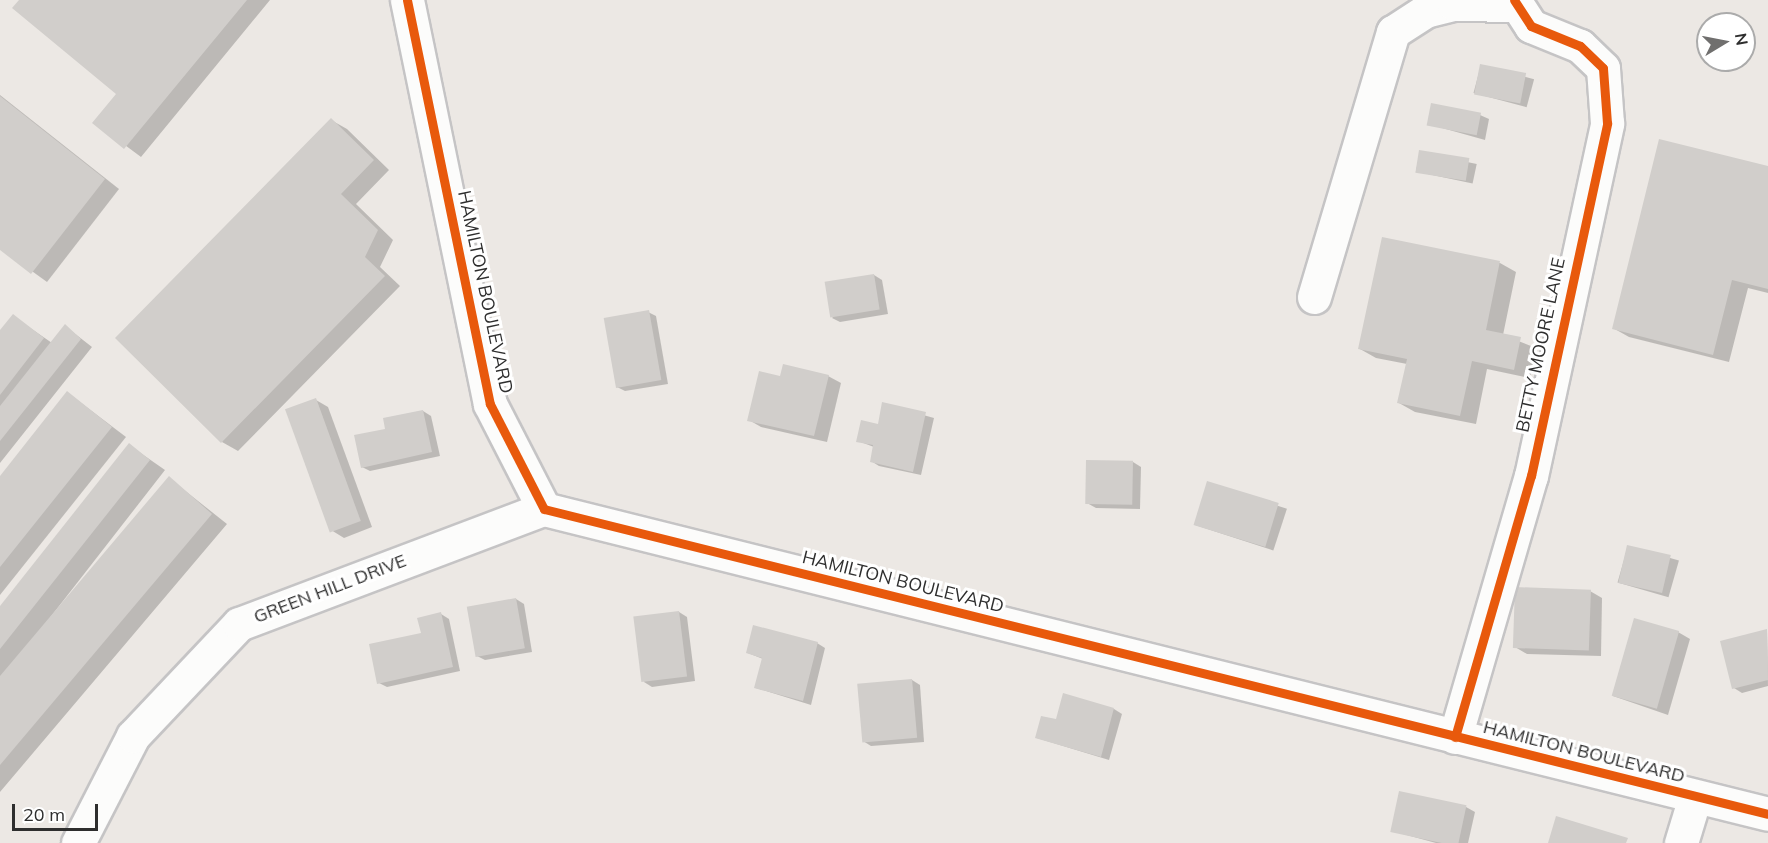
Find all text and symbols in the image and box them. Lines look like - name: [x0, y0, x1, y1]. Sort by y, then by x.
- north arrow: [1696, 12, 1756, 72]
- text: N: [1731, 32, 1753, 47]
- street label: HAMILTON BOULEVARD: [453, 189, 517, 395]
- street label: BETTY MOORE LANE: [1512, 256, 1570, 434]
- street label: HAMILTON BOULEVARD: [800, 546, 1006, 618]
- street label: GREEN HILL DRIVE: [251, 550, 409, 628]
- street label: HAMILTON BOULEVARD: [1481, 716, 1687, 788]
- scale bar: [15, 792, 100, 830]
- text: 20 m: [23, 803, 65, 826]

